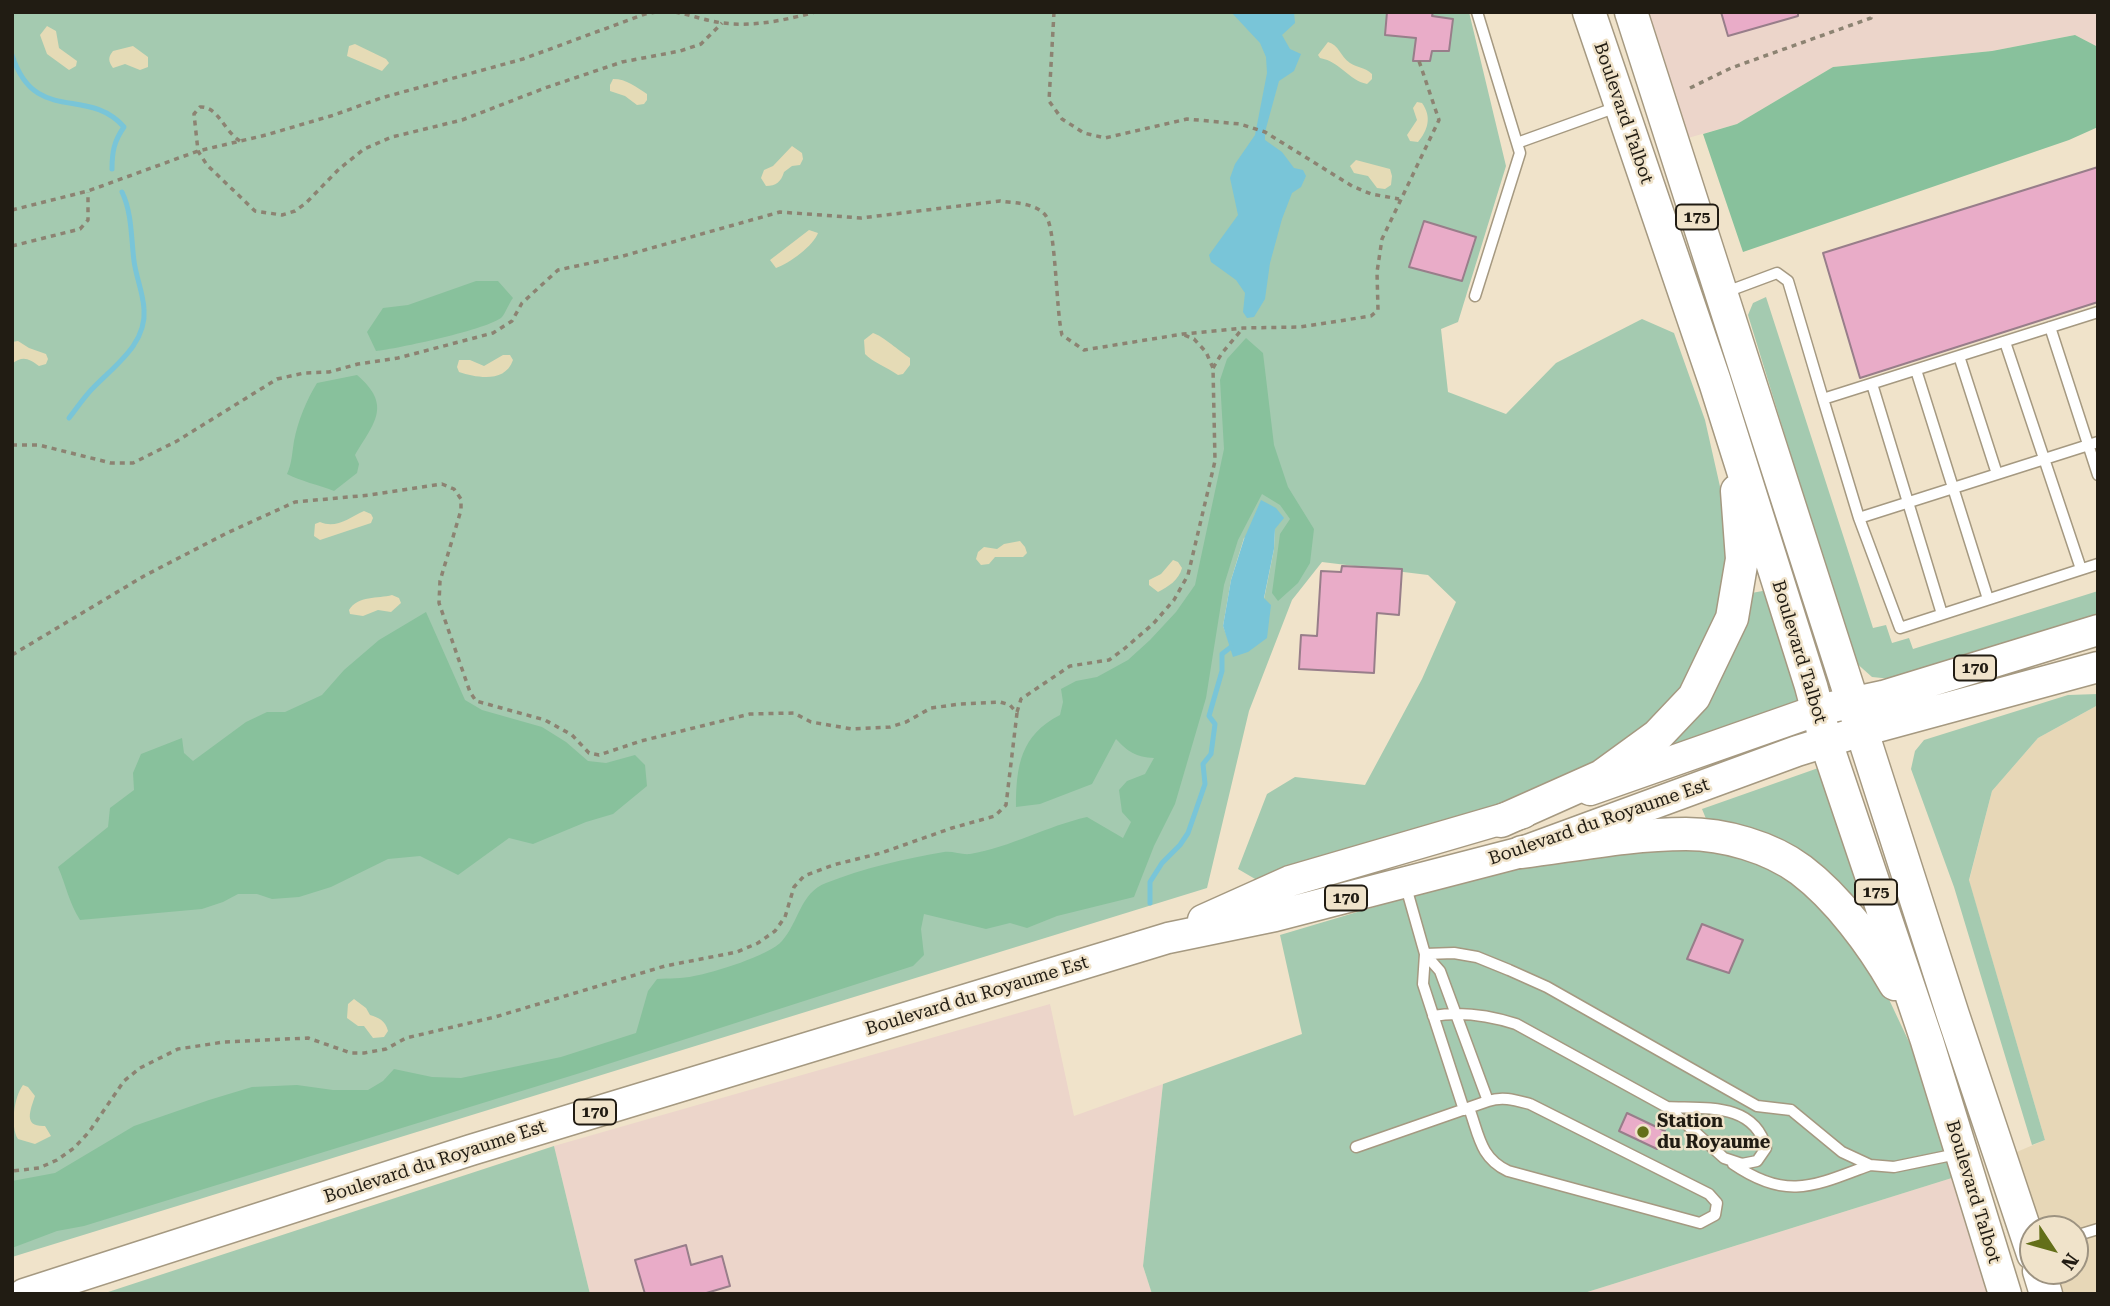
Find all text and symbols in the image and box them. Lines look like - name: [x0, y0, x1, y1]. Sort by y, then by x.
- street label: Boulevard Talbot: [1589, 39, 1657, 187]
- road number: 175: [1676, 204, 1718, 230]
- street label: Boulevard Talbot: [1767, 578, 1831, 726]
- road number: 170: [1954, 656, 1996, 680]
- street label: Boulevard du Royaume Est: [1486, 774, 1712, 870]
- road number: 175: [1855, 880, 1897, 904]
- road number: 170: [1325, 885, 1367, 910]
- street label: Boulevard du Royaume Est: [863, 952, 1091, 1040]
- road number: 170: [574, 1100, 616, 1124]
- place label: Station du Royaume: [1657, 1111, 1770, 1154]
- street label: Boulevard du Royaume Est: [321, 1116, 549, 1208]
- street label: Boulevard Talbot: [1941, 1118, 2005, 1266]
- marker: Station du Royaume: [1635, 1124, 1651, 1140]
- north arrow: [2019, 1215, 2089, 1285]
- text: N: [2056, 1249, 2083, 1274]

